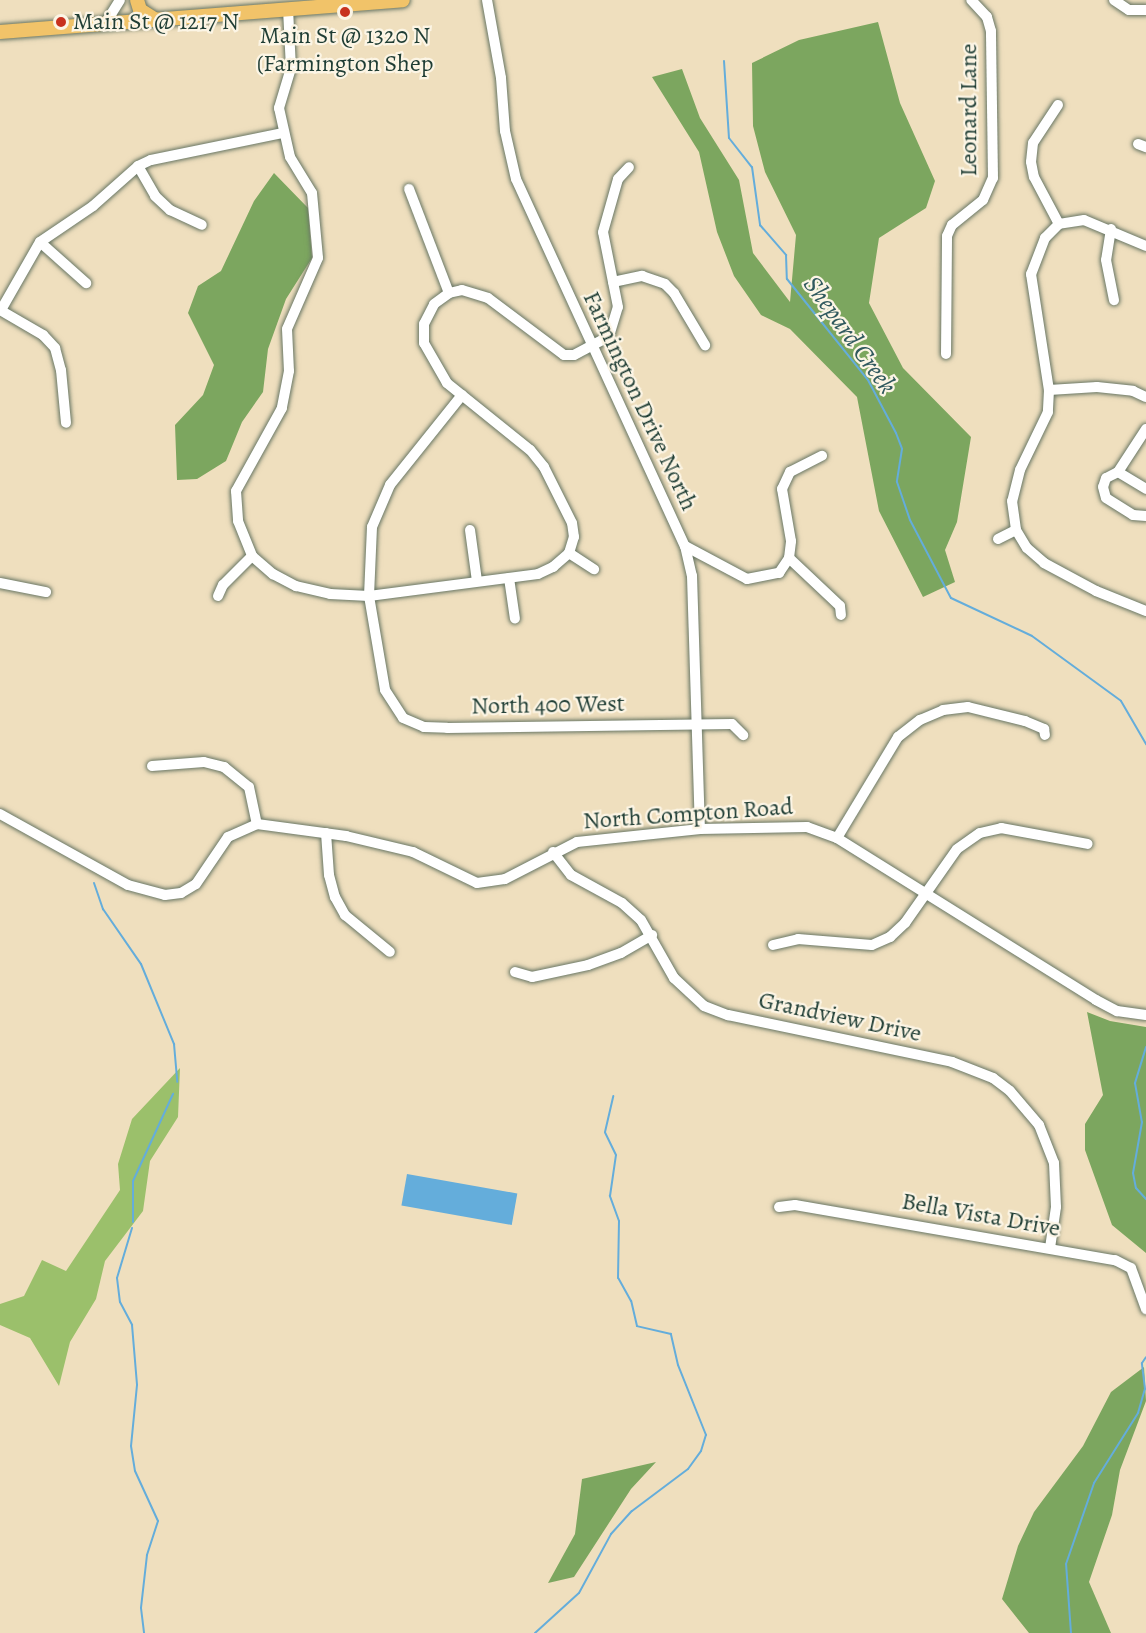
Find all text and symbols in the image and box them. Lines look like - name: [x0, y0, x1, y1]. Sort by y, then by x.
- marker: Main St @ 1320 N (Farmington Shep: [338, 5, 352, 19]
- place label: Main St @ 1217 N: [73, 8, 239, 36]
- marker: Main St @ 1217 N: [54, 15, 68, 29]
- place label: Main St @ 1320 N (Farmington Shep: [257, 22, 433, 78]
- street label: Leonard Lane: [955, 43, 983, 177]
- water label: Shepard Creek: [797, 270, 903, 400]
- street label: Farmington Drive North: [577, 287, 703, 515]
- street label: North 400 West: [471, 689, 625, 721]
- street label: North Compton Road: [582, 792, 794, 836]
- street label: Grandview Drive: [756, 986, 924, 1048]
- street label: Bella Vista Drive: [900, 1187, 1062, 1243]

